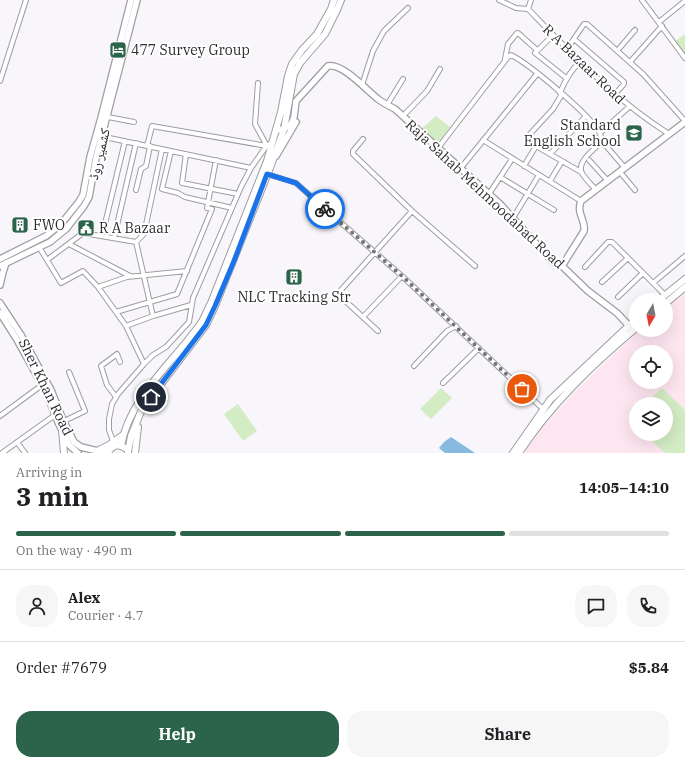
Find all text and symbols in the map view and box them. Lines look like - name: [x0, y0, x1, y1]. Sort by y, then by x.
- street label: R A Bazaar Road: [539, 20, 629, 108]
- hotel icon: 477 Survey Group: [108, 40, 128, 60]
- place label: 477 Survey Group: [131, 41, 250, 59]
- street label: Raja Sahab Mehmoodabad Road: [402, 115, 569, 273]
- place label: Standard English School: [524, 116, 621, 150]
- school or university icon: Standard English School: [624, 123, 644, 143]
- street label: کشمیر روڈ: [84, 126, 114, 182]
- courier: [305, 189, 345, 229]
- icon: bike: [314, 198, 336, 220]
- building icon: FWO: [10, 215, 30, 235]
- place label: FWO: [33, 216, 65, 234]
- public building icon: R A Bazaar: [76, 218, 96, 238]
- place label: R A Bazaar: [99, 219, 171, 237]
- building icon: NLC Tracking Str: [284, 267, 304, 287]
- place label: NLC Tracking Str: [237, 288, 351, 306]
- north arrow: [629, 293, 673, 337]
- map controls: [629, 293, 673, 441]
- street label: Sher Khan Road: [15, 336, 77, 439]
- button: locate: [629, 345, 673, 389]
- pin: [505, 372, 539, 406]
- icon: bag: [511, 378, 533, 400]
- pin: [134, 380, 168, 414]
- icon: home: [140, 386, 162, 408]
- button: layers: [629, 397, 673, 441]
- text: Arriving in: [16, 464, 82, 481]
- text: 14:05–14:10: [579, 478, 669, 497]
- text: 3 min: [16, 479, 89, 513]
- text: On the way · 490 m: [16, 542, 132, 559]
- button: person: [16, 585, 58, 627]
- button: chat: [575, 585, 617, 627]
- button: phone: [627, 585, 669, 627]
- text: Alex: [68, 588, 100, 607]
- text: Courier · 4.7: [68, 607, 144, 624]
- text: Order #7679: [16, 658, 107, 677]
- text: $5.84: [629, 658, 669, 677]
- button: Help: [16, 711, 339, 757]
- button: Share: [347, 711, 669, 757]

